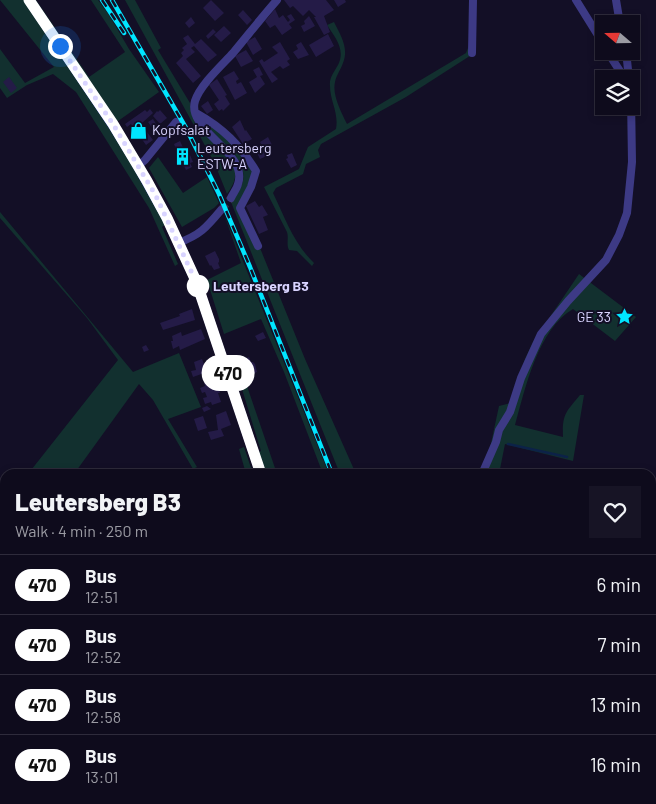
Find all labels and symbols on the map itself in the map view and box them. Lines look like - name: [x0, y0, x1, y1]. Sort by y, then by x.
- north arrow: [595, 15, 640, 60]
- your location: [48, 34, 73, 59]
- shop icon: Kopfsalat: [128, 120, 148, 140]
- place label: Kopfsalat: [152, 121, 210, 138]
- place label: Leutersberg ESTW-A: [197, 139, 271, 172]
- building icon: Leutersberg ESTW-A: [173, 146, 193, 166]
- marker: Leutersberg B3: [187, 275, 209, 297]
- place label: Leutersberg B3: [213, 277, 309, 294]
- place icon: GE 33: [615, 307, 635, 327]
- place label: GE 33: [577, 308, 611, 325]
- line badge: 470: [199, 357, 257, 389]

